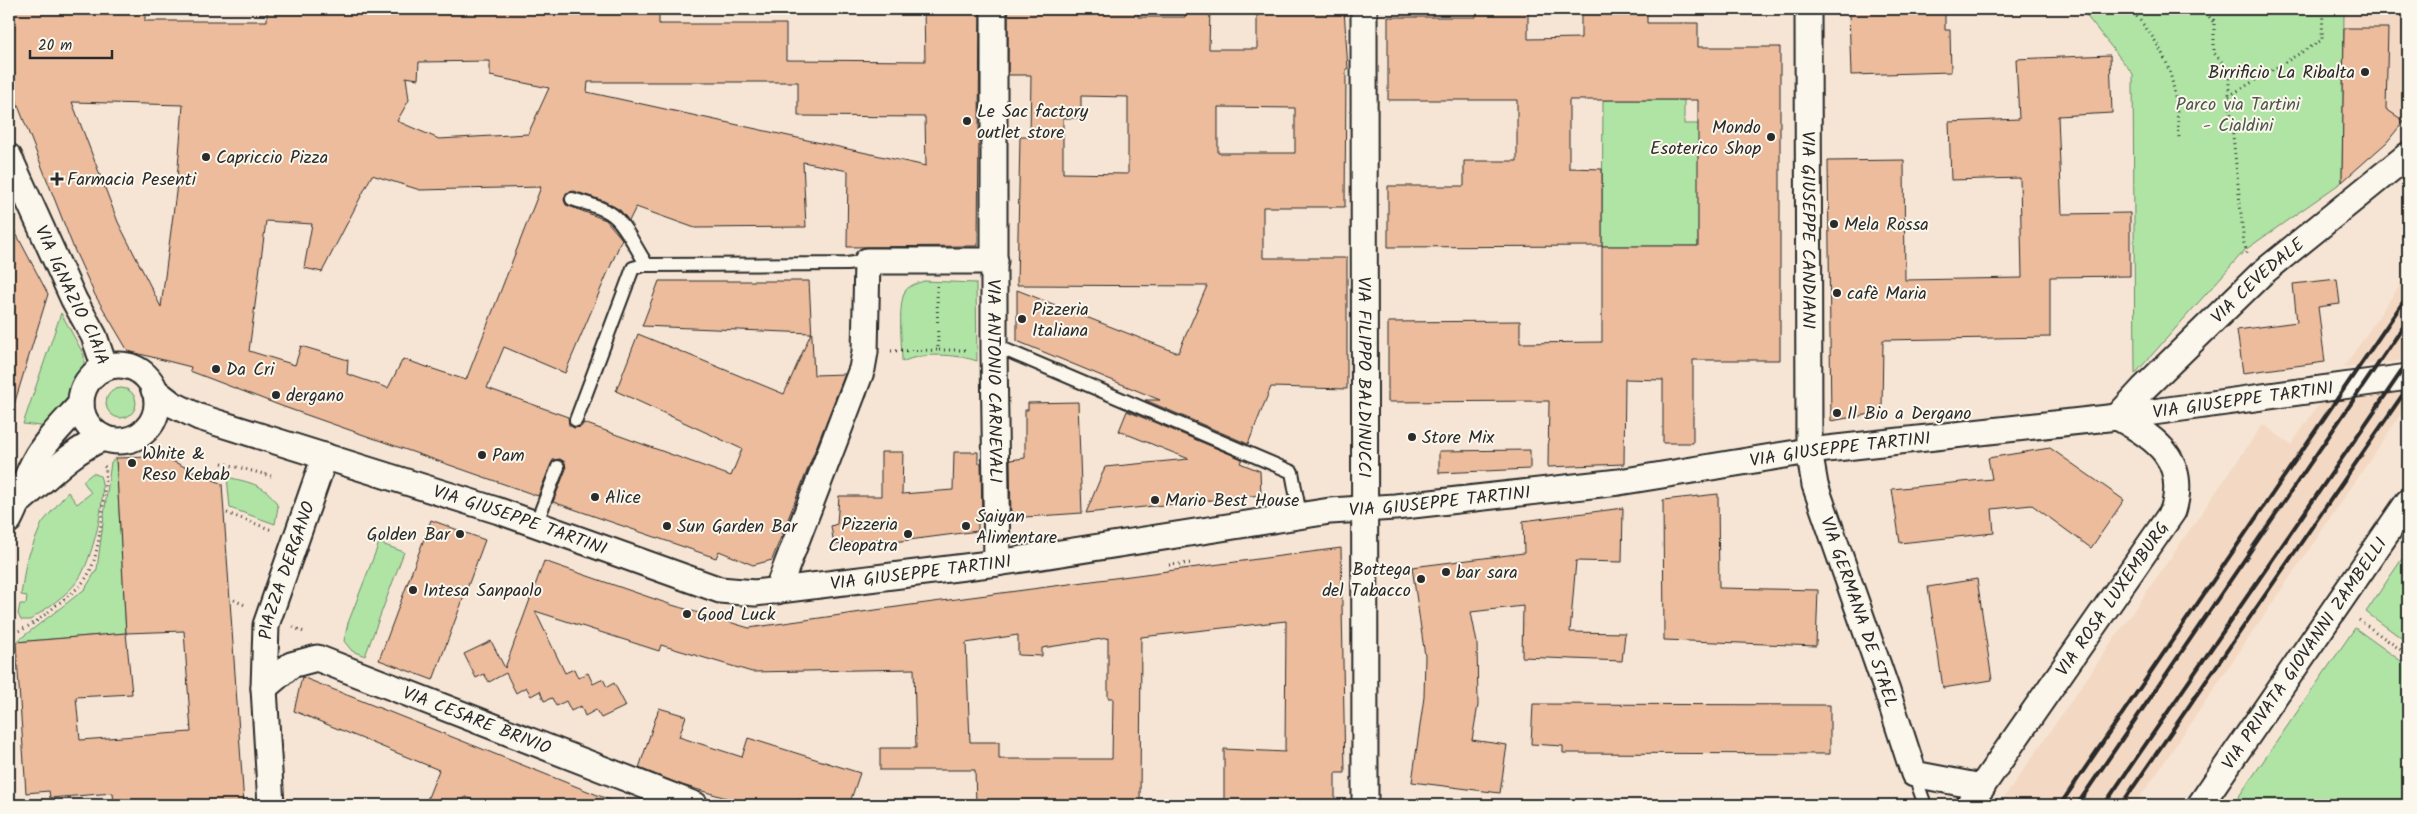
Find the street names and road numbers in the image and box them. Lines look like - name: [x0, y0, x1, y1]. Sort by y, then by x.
- street label: VIA GIUSEPPE CANDIANI: [1792, 131, 1822, 329]
- street label: VIA IGNAZIO CIAIA: [26, 221, 116, 369]
- street label: VIA CEVEDALE: [2205, 231, 2312, 331]
- street label: VIA FILIPPO BALDINUCCI: [1348, 276, 1378, 478]
- street label: VIA ANTONIO CARNEVALI: [978, 279, 1009, 483]
- street label: VIA GIUSEPPE TARTINI: [2151, 374, 2336, 428]
- street label: VIA GIUSEPPE TARTINI: [1748, 425, 1932, 476]
- street label: VIA GIUSEPPE TARTINI: [429, 478, 611, 564]
- street label: VIA GIUSEPPE TARTINI: [1348, 479, 1532, 526]
- street label: PIAZZA DERGANO: [253, 498, 324, 640]
- street label: VIA GERMANA DE STAEL: [1811, 513, 1905, 712]
- street label: VIA ROSA LUXEMBURG: [2049, 516, 2177, 683]
- street label: VIA PRIVATA GIOVANNI ZAMBELLI: [2215, 532, 2396, 776]
- street label: VIA GIUSEPPE TARTINI: [829, 548, 1014, 600]
- street label: VIA CESARE BRIVIO: [398, 680, 555, 764]

